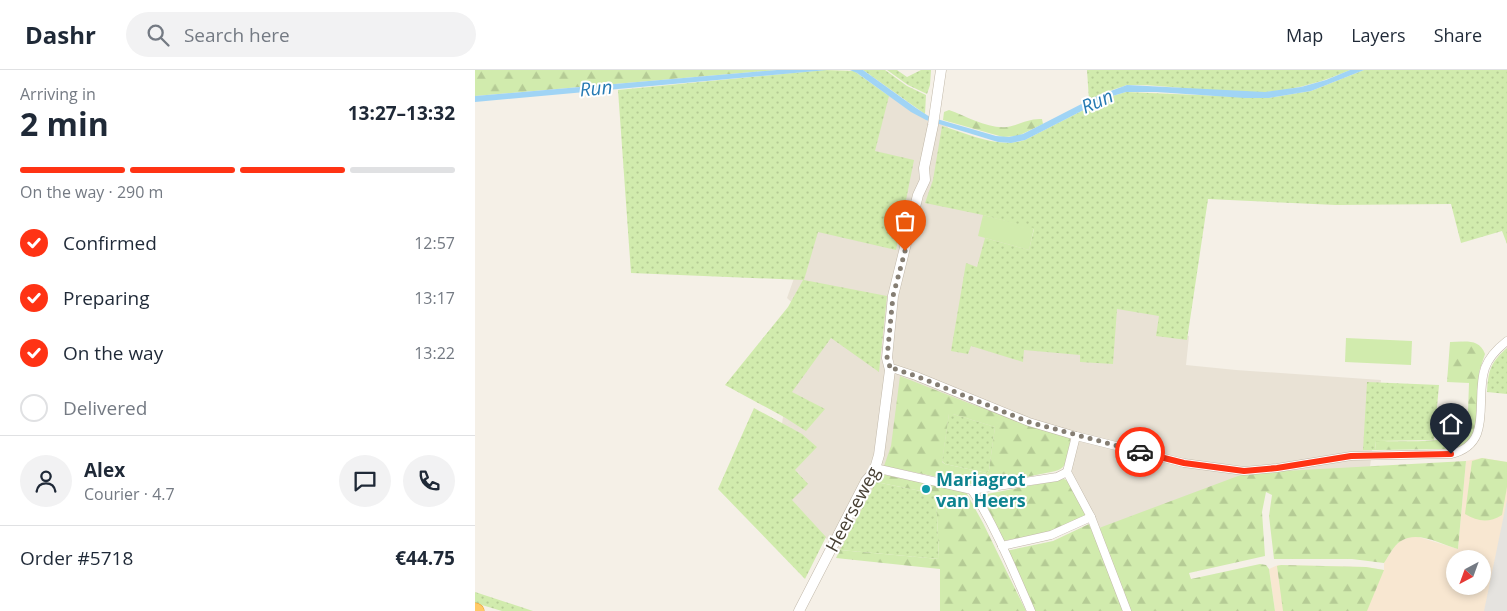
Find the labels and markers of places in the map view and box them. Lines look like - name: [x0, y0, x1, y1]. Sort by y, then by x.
- pin: [884, 200, 926, 251]
- pin: [1430, 403, 1472, 454]
- place label: Mariagrot van Heers: [936, 467, 1026, 512]
- marker: Mariagrot van Heers: [920, 483, 932, 495]

